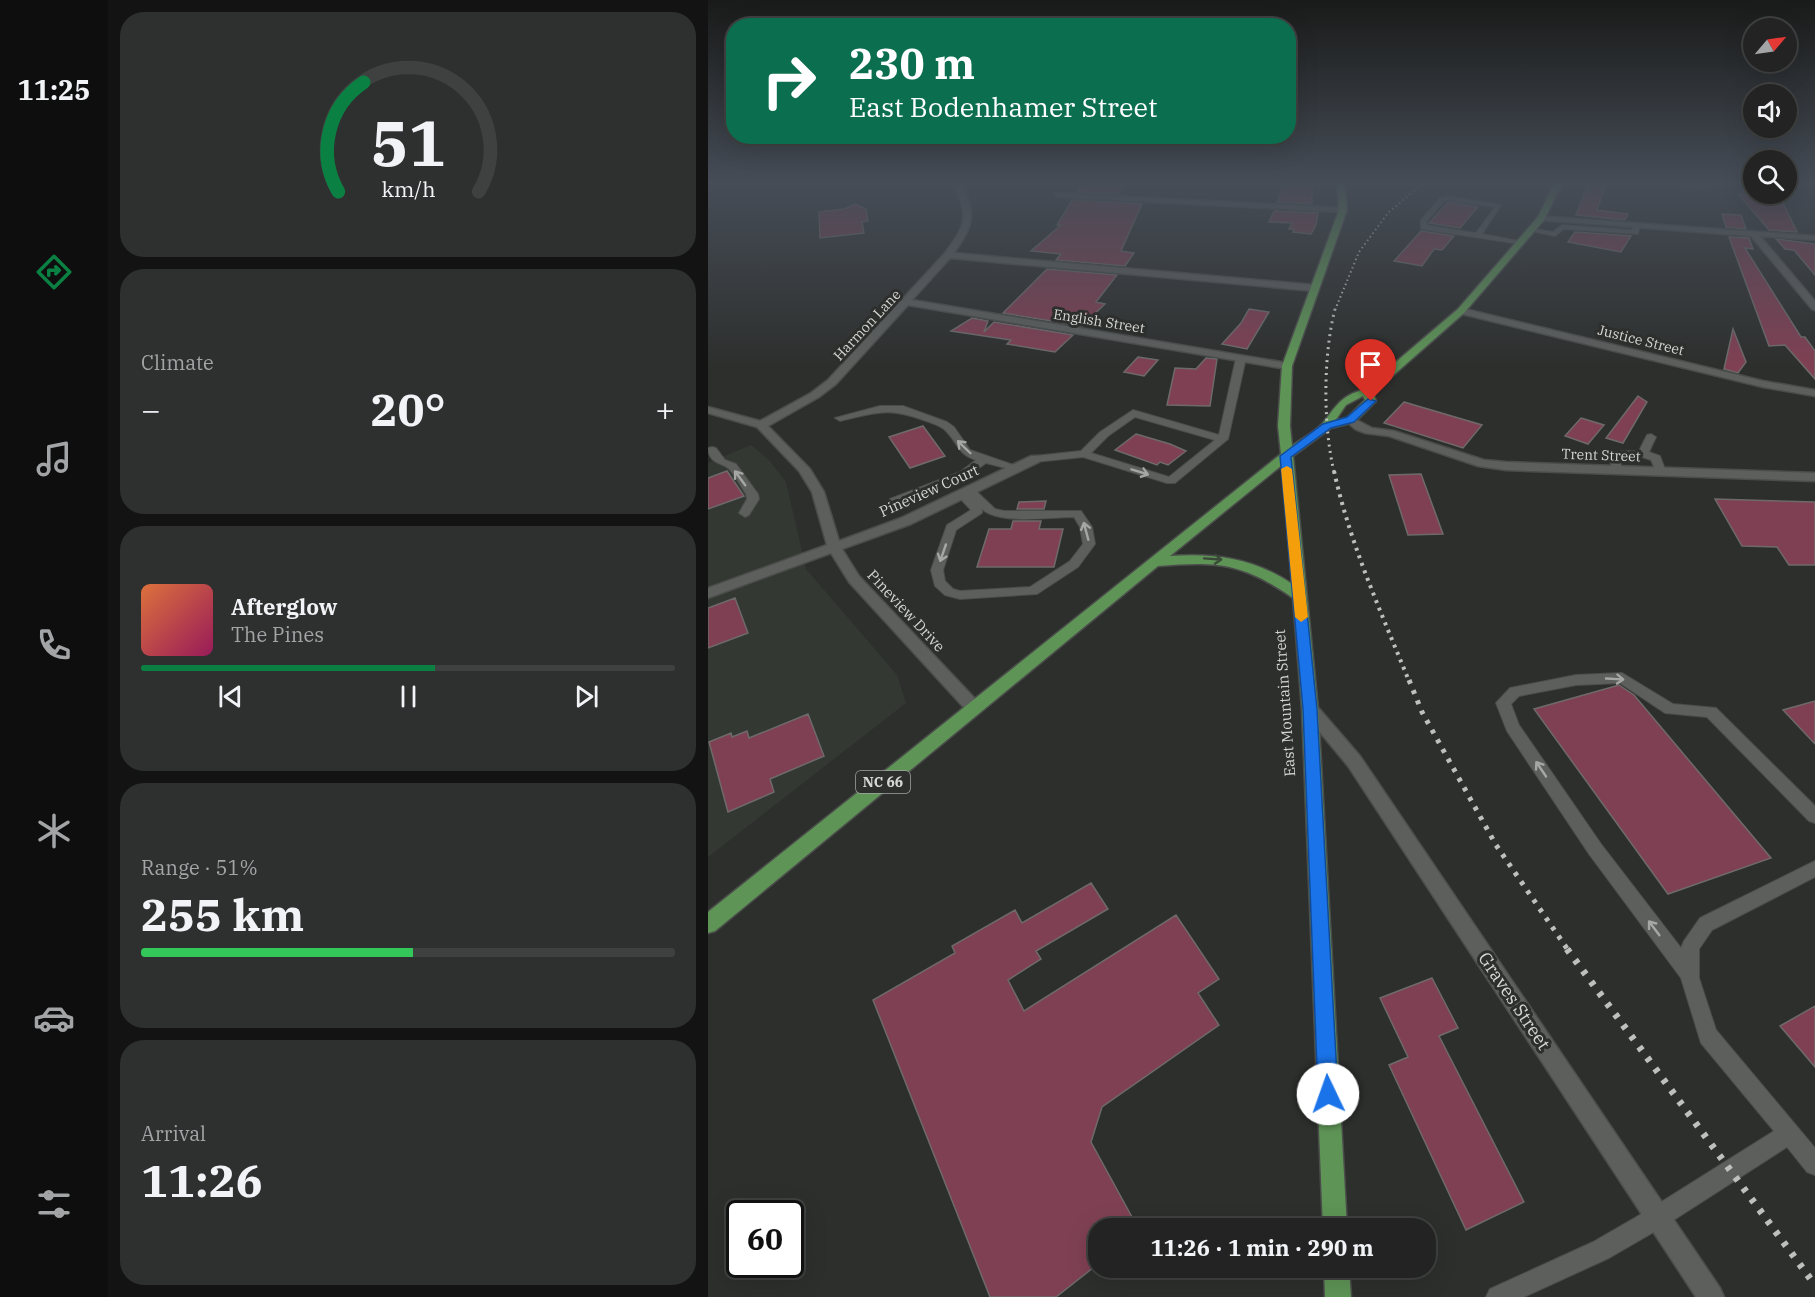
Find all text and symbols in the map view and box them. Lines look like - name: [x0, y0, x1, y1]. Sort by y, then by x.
- north arrow: [1743, 18, 1797, 72]
- map controls: [1743, 18, 1797, 204]
- text: 230 m: [849, 36, 975, 91]
- icon: right: [750, 42, 828, 120]
- text: 11:25: [18, 72, 90, 107]
- button: sound: [1743, 84, 1797, 138]
- text: East Bodenhamer Street: [849, 89, 1157, 124]
- text: 51: [371, 102, 445, 183]
- button: search: [1743, 150, 1797, 204]
- text: km/h: [381, 175, 435, 203]
- icon: directions: [33, 251, 75, 293]
- street label: Harmon Lane: [829, 286, 905, 364]
- street label: English Street: [1052, 305, 1146, 337]
- street label: Justice Street: [1596, 321, 1686, 359]
- pin: [1345, 339, 1396, 401]
- icon: arrive: [1354, 348, 1387, 381]
- text: Climate: [141, 349, 214, 376]
- text: 20°: [370, 380, 446, 438]
- text: −: [141, 388, 161, 431]
- text: +: [655, 388, 675, 431]
- icon: music: [33, 438, 75, 480]
- one-way arrow: [957, 440, 972, 455]
- street label: Trent Street: [1561, 445, 1641, 465]
- street label: Pineview Court: [876, 460, 982, 521]
- one-way arrow: [1130, 467, 1149, 478]
- one-way arrow: [734, 470, 747, 486]
- one-way arrow: [1079, 522, 1091, 541]
- one-way arrow: [936, 543, 947, 562]
- one-way arrow: [1202, 553, 1222, 564]
- street label: Pineview Drive: [863, 566, 949, 656]
- text: Afterglow: [231, 592, 338, 621]
- text: The Pines: [231, 621, 324, 648]
- icon: phone: [33, 624, 75, 666]
- street label: East Mountain Street: [1270, 629, 1299, 777]
- one-way arrow: [1605, 674, 1624, 685]
- icon: previous: [214, 680, 247, 713]
- icon: pause: [392, 680, 425, 713]
- icon: next: [570, 680, 603, 713]
- one-way arrow: [1535, 762, 1547, 778]
- road number: NC 66: [856, 771, 910, 793]
- icon: climate: [33, 810, 75, 852]
- text: Range · 51%: [141, 854, 258, 881]
- text: 255 km: [141, 885, 304, 943]
- one-way arrow: [1648, 920, 1661, 936]
- street label: Graves Street: [1473, 947, 1556, 1054]
- icon: car: [33, 997, 75, 1039]
- position arrow: [1296, 1062, 1360, 1126]
- text: Arrival: [141, 1120, 206, 1147]
- text: 11:26: [141, 1151, 263, 1209]
- icon: filters: [33, 1183, 75, 1225]
- speed limit sign: 60: [726, 1200, 804, 1278]
- text: 11:26 · 1 min · 290 m: [1150, 1233, 1374, 1262]

